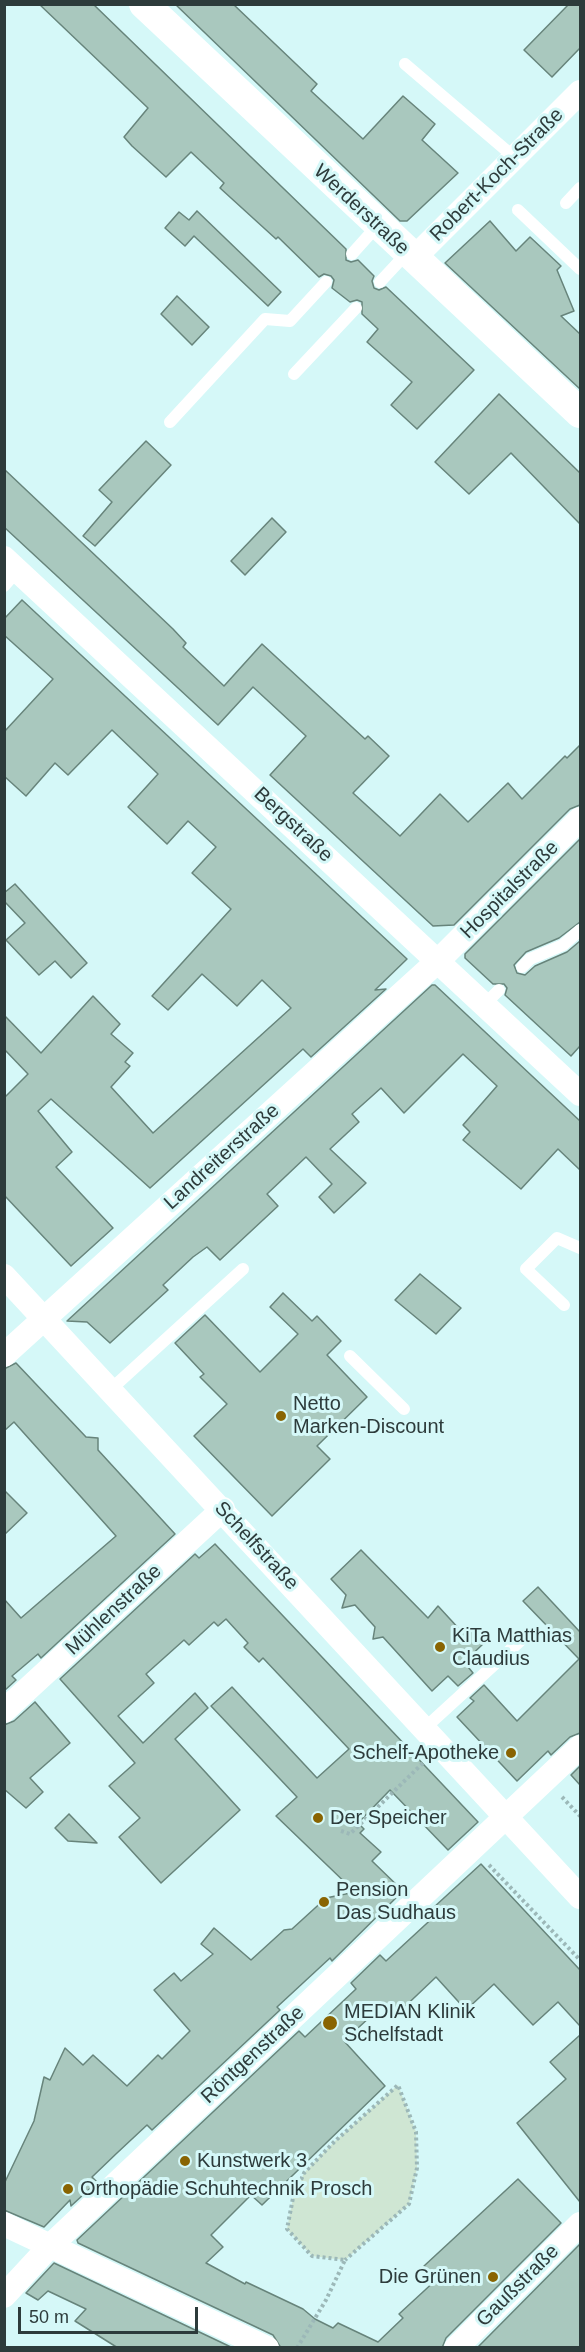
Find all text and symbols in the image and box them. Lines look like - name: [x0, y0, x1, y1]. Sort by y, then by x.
- street label: Robert-Koch-Straße: [425, 103, 569, 247]
- street label: Werderstraße: [308, 160, 414, 260]
- street label: Bergstraße: [249, 782, 337, 868]
- street label: Hospitalstraße: [456, 836, 564, 944]
- street label: Landreiterstraße: [159, 1099, 285, 1215]
- place label: Netto Marken-Discount: [293, 1392, 444, 1439]
- marker: Netto Marken-Discount: [274, 1409, 288, 1423]
- street label: Schelfstraße: [209, 1497, 303, 1595]
- street label: Mühlenstraße: [61, 1560, 167, 1660]
- place label: KiTa Matthias Claudius: [452, 1624, 572, 1671]
- marker: KiTa Matthias Claudius: [433, 1640, 447, 1654]
- place label: Schelf-Apotheke: [352, 1741, 499, 1765]
- marker: Schelf-Apotheke: [504, 1746, 518, 1760]
- place label: Der Speicher: [330, 1806, 447, 1830]
- marker: Der Speicher: [311, 1811, 325, 1825]
- place label: Pension Das Sudhaus: [336, 1878, 456, 1925]
- marker: Pension Das Sudhaus: [317, 1895, 331, 1909]
- place label: MEDIAN Klinik Schelfstadt: [344, 2000, 475, 2047]
- street label: Röntgenstraße: [196, 2001, 310, 2109]
- marker: MEDIAN Klinik Schelfstadt: [321, 2014, 339, 2032]
- place label: Kunstwerk 3: [197, 2149, 307, 2173]
- marker: Kunstwerk 3: [178, 2154, 192, 2168]
- place label: Orthopädie Schuhtechnik Prosch: [80, 2177, 372, 2201]
- marker: Orthopädie Schuhtechnik Prosch: [61, 2182, 75, 2196]
- street label: Gaußstraße: [472, 2240, 564, 2332]
- place label: Die Grünen: [379, 2265, 481, 2289]
- marker: Die Grünen: [486, 2270, 500, 2284]
- scale bar: [21, 2295, 201, 2333]
- text: 50 m: [29, 2307, 69, 2327]

